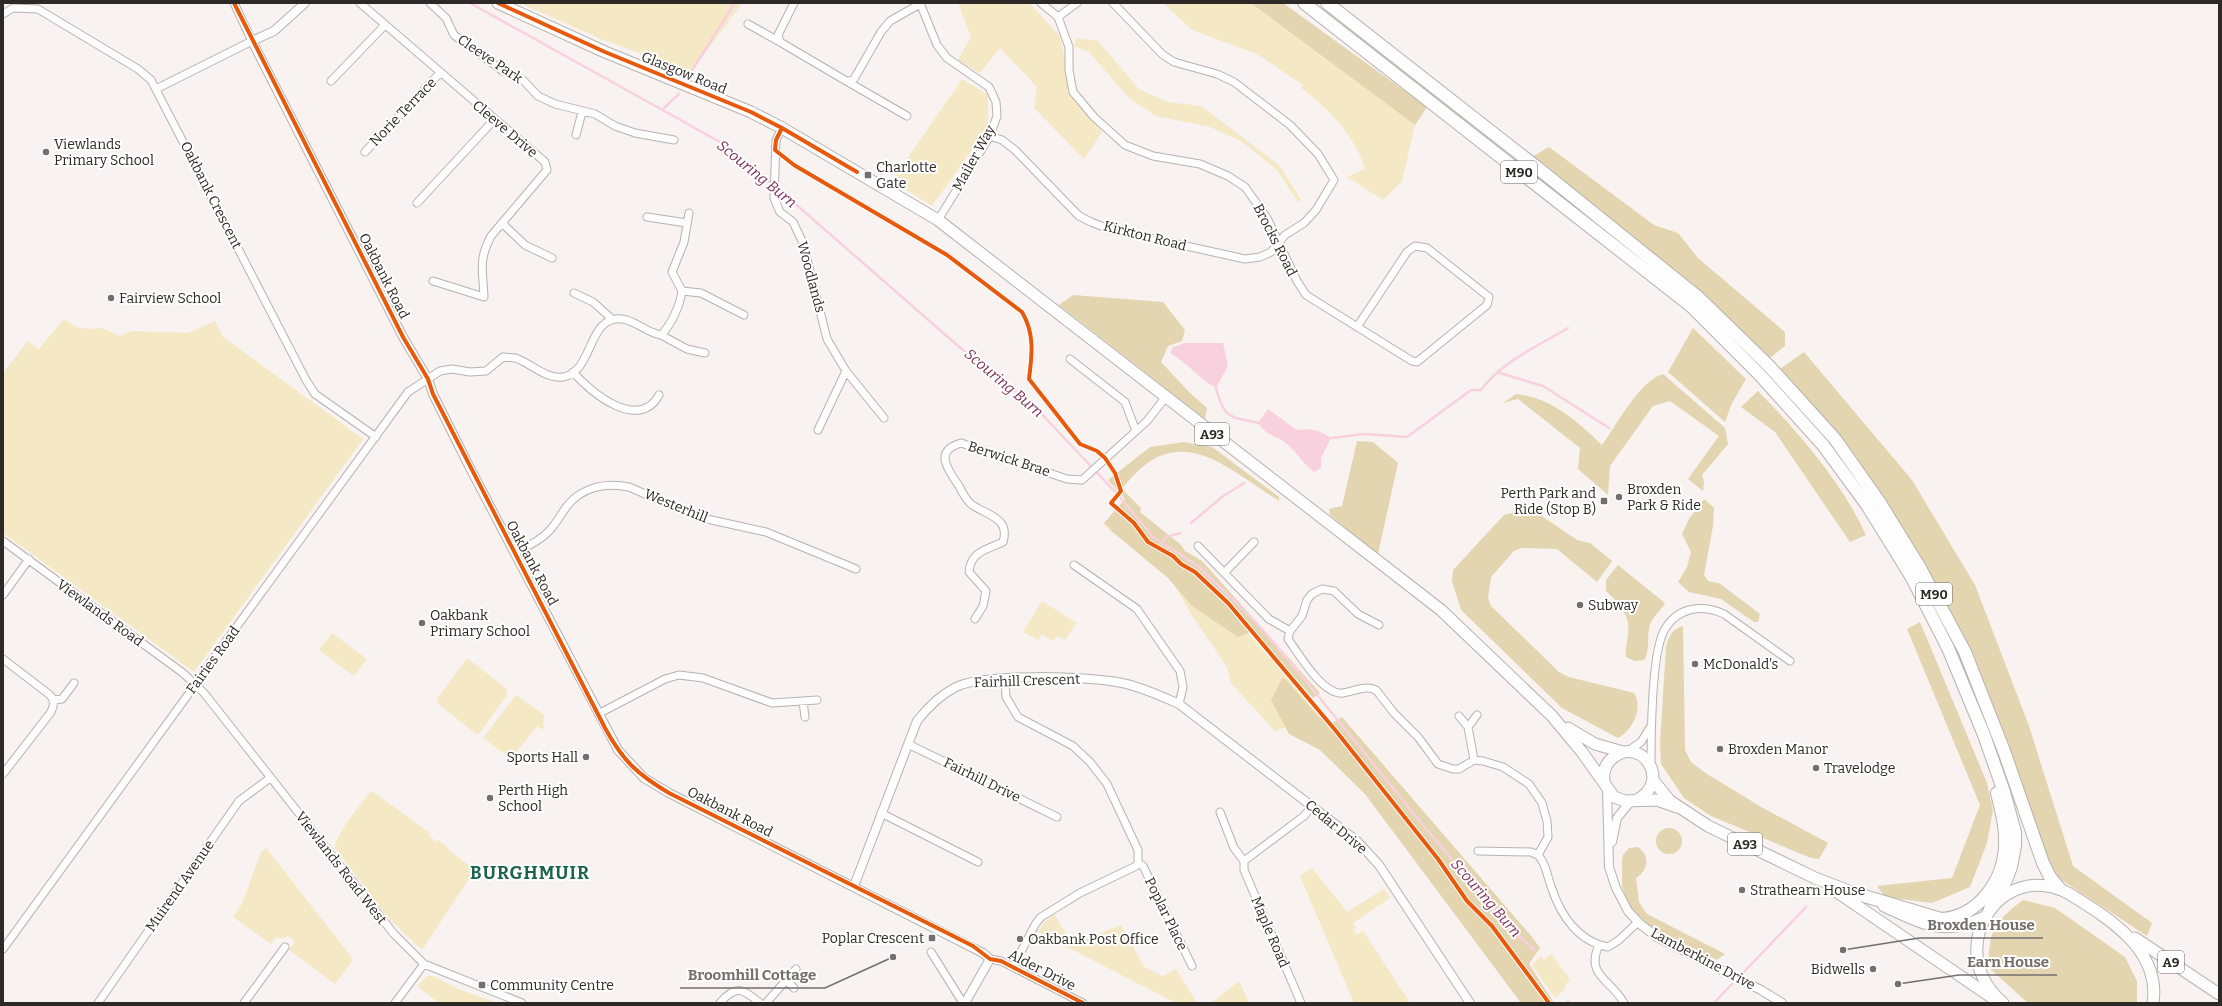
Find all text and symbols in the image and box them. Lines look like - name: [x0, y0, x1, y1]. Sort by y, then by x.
- street label: Cleeve Park: [454, 31, 526, 87]
- street label: Glasgow Road: [639, 48, 729, 98]
- street label: Norie Terrace: [366, 74, 440, 150]
- street label: Cleeve Drive: [469, 97, 541, 161]
- street label: Mailer Way: [949, 122, 999, 194]
- place label: Viewlands Primary School: [54, 136, 154, 169]
- water label: Scouring Burn: [714, 136, 800, 212]
- street label: Oakbank Crescent: [177, 138, 245, 252]
- marker: Viewlands Primary School: [41, 147, 51, 157]
- place label: Charlotte Gate: [876, 159, 937, 192]
- road number: M90: [1501, 161, 1537, 183]
- marker: Charlotte Gate: [863, 170, 873, 180]
- street label: Brocks Road: [1249, 201, 1301, 279]
- street label: Kirkton Road: [1102, 217, 1188, 255]
- street label: Oakbank Road: [355, 230, 413, 322]
- street label: Woodlands: [793, 240, 829, 314]
- place label: Fairview School: [119, 290, 221, 307]
- marker: Fairview School: [106, 293, 116, 303]
- water label: Scouring Burn: [961, 345, 1047, 421]
- road number: A93: [1195, 423, 1229, 445]
- street label: Berwick Brae: [966, 438, 1052, 480]
- place label: Broxden Park & Ride: [1627, 481, 1701, 514]
- place label: Perth Park and Ride (Stop B): [1500, 485, 1596, 518]
- street label: Westerhill: [642, 486, 710, 526]
- marker: Broxden Park & Ride: [1614, 492, 1624, 502]
- marker: Perth Park and Ride (Stop B): [1599, 496, 1609, 506]
- street label: Oakbank Road: [502, 518, 562, 608]
- street label: Viewlands Road: [53, 576, 147, 650]
- road number: M90: [1916, 583, 1952, 605]
- place label: Subway: [1588, 597, 1639, 614]
- marker: Subway: [1575, 600, 1585, 610]
- place label: Oakbank Primary School: [430, 607, 530, 640]
- marker: Oakbank Primary School: [417, 618, 427, 628]
- street label: Fairies Road: [183, 623, 243, 697]
- place label: McDonald's: [1703, 656, 1778, 673]
- marker: McDonald's: [1690, 659, 1700, 669]
- street label: Fairhill Crescent: [974, 671, 1080, 691]
- place label: Broxden Manor: [1728, 741, 1828, 758]
- marker: Broxden Manor: [1715, 744, 1725, 754]
- place label: Sports Hall: [506, 749, 578, 766]
- marker: Sports Hall: [581, 752, 591, 762]
- street label: Fairhill Drive: [941, 754, 1023, 806]
- place label: Travelodge: [1824, 760, 1895, 777]
- marker: Travelodge: [1811, 763, 1821, 773]
- place label: Perth High School: [498, 782, 568, 815]
- street label: Oakbank Road: [684, 783, 776, 841]
- marker: Perth High School: [485, 793, 495, 803]
- street label: Cedar Drive: [1302, 796, 1370, 858]
- street label: Viewlands Road West: [292, 808, 390, 928]
- road number: A93: [1728, 833, 1762, 855]
- street label: Muirend Avenue: [142, 837, 218, 935]
- water label: Scouring Burn: [1447, 855, 1525, 941]
- district label: BURGHMUIR: [470, 862, 590, 884]
- street label: Poplar Place: [1141, 875, 1191, 953]
- place label: Strathearn House: [1750, 882, 1865, 899]
- marker: Strathearn House: [1737, 885, 1747, 895]
- street label: Maple Road: [1247, 894, 1293, 970]
- callout: Broxden House: [1919, 911, 2043, 938]
- text: Broxden House: [1927, 916, 2035, 934]
- street label: Lamberkine Drive: [1648, 924, 1758, 994]
- place label: Poplar Crescent: [822, 930, 924, 947]
- place label: Oakbank Post Office: [1028, 931, 1159, 948]
- marker: Poplar Crescent: [927, 933, 937, 943]
- marker: Oakbank Post Office: [1015, 934, 1025, 944]
- street label: Alder Drive: [1006, 946, 1078, 994]
- callout: Earn House: [1959, 948, 2057, 975]
- road number: A9: [2158, 951, 2184, 973]
- text: Earn House: [1967, 953, 2049, 971]
- callout: Broomhill Cottage: [680, 961, 825, 988]
- place label: Bidwells: [1811, 961, 1865, 978]
- marker: Bidwells: [1868, 964, 1878, 974]
- text: Broomhill Cottage: [688, 966, 816, 984]
- place label: Community Centre: [490, 977, 614, 994]
- marker: Community Centre: [477, 980, 487, 990]

